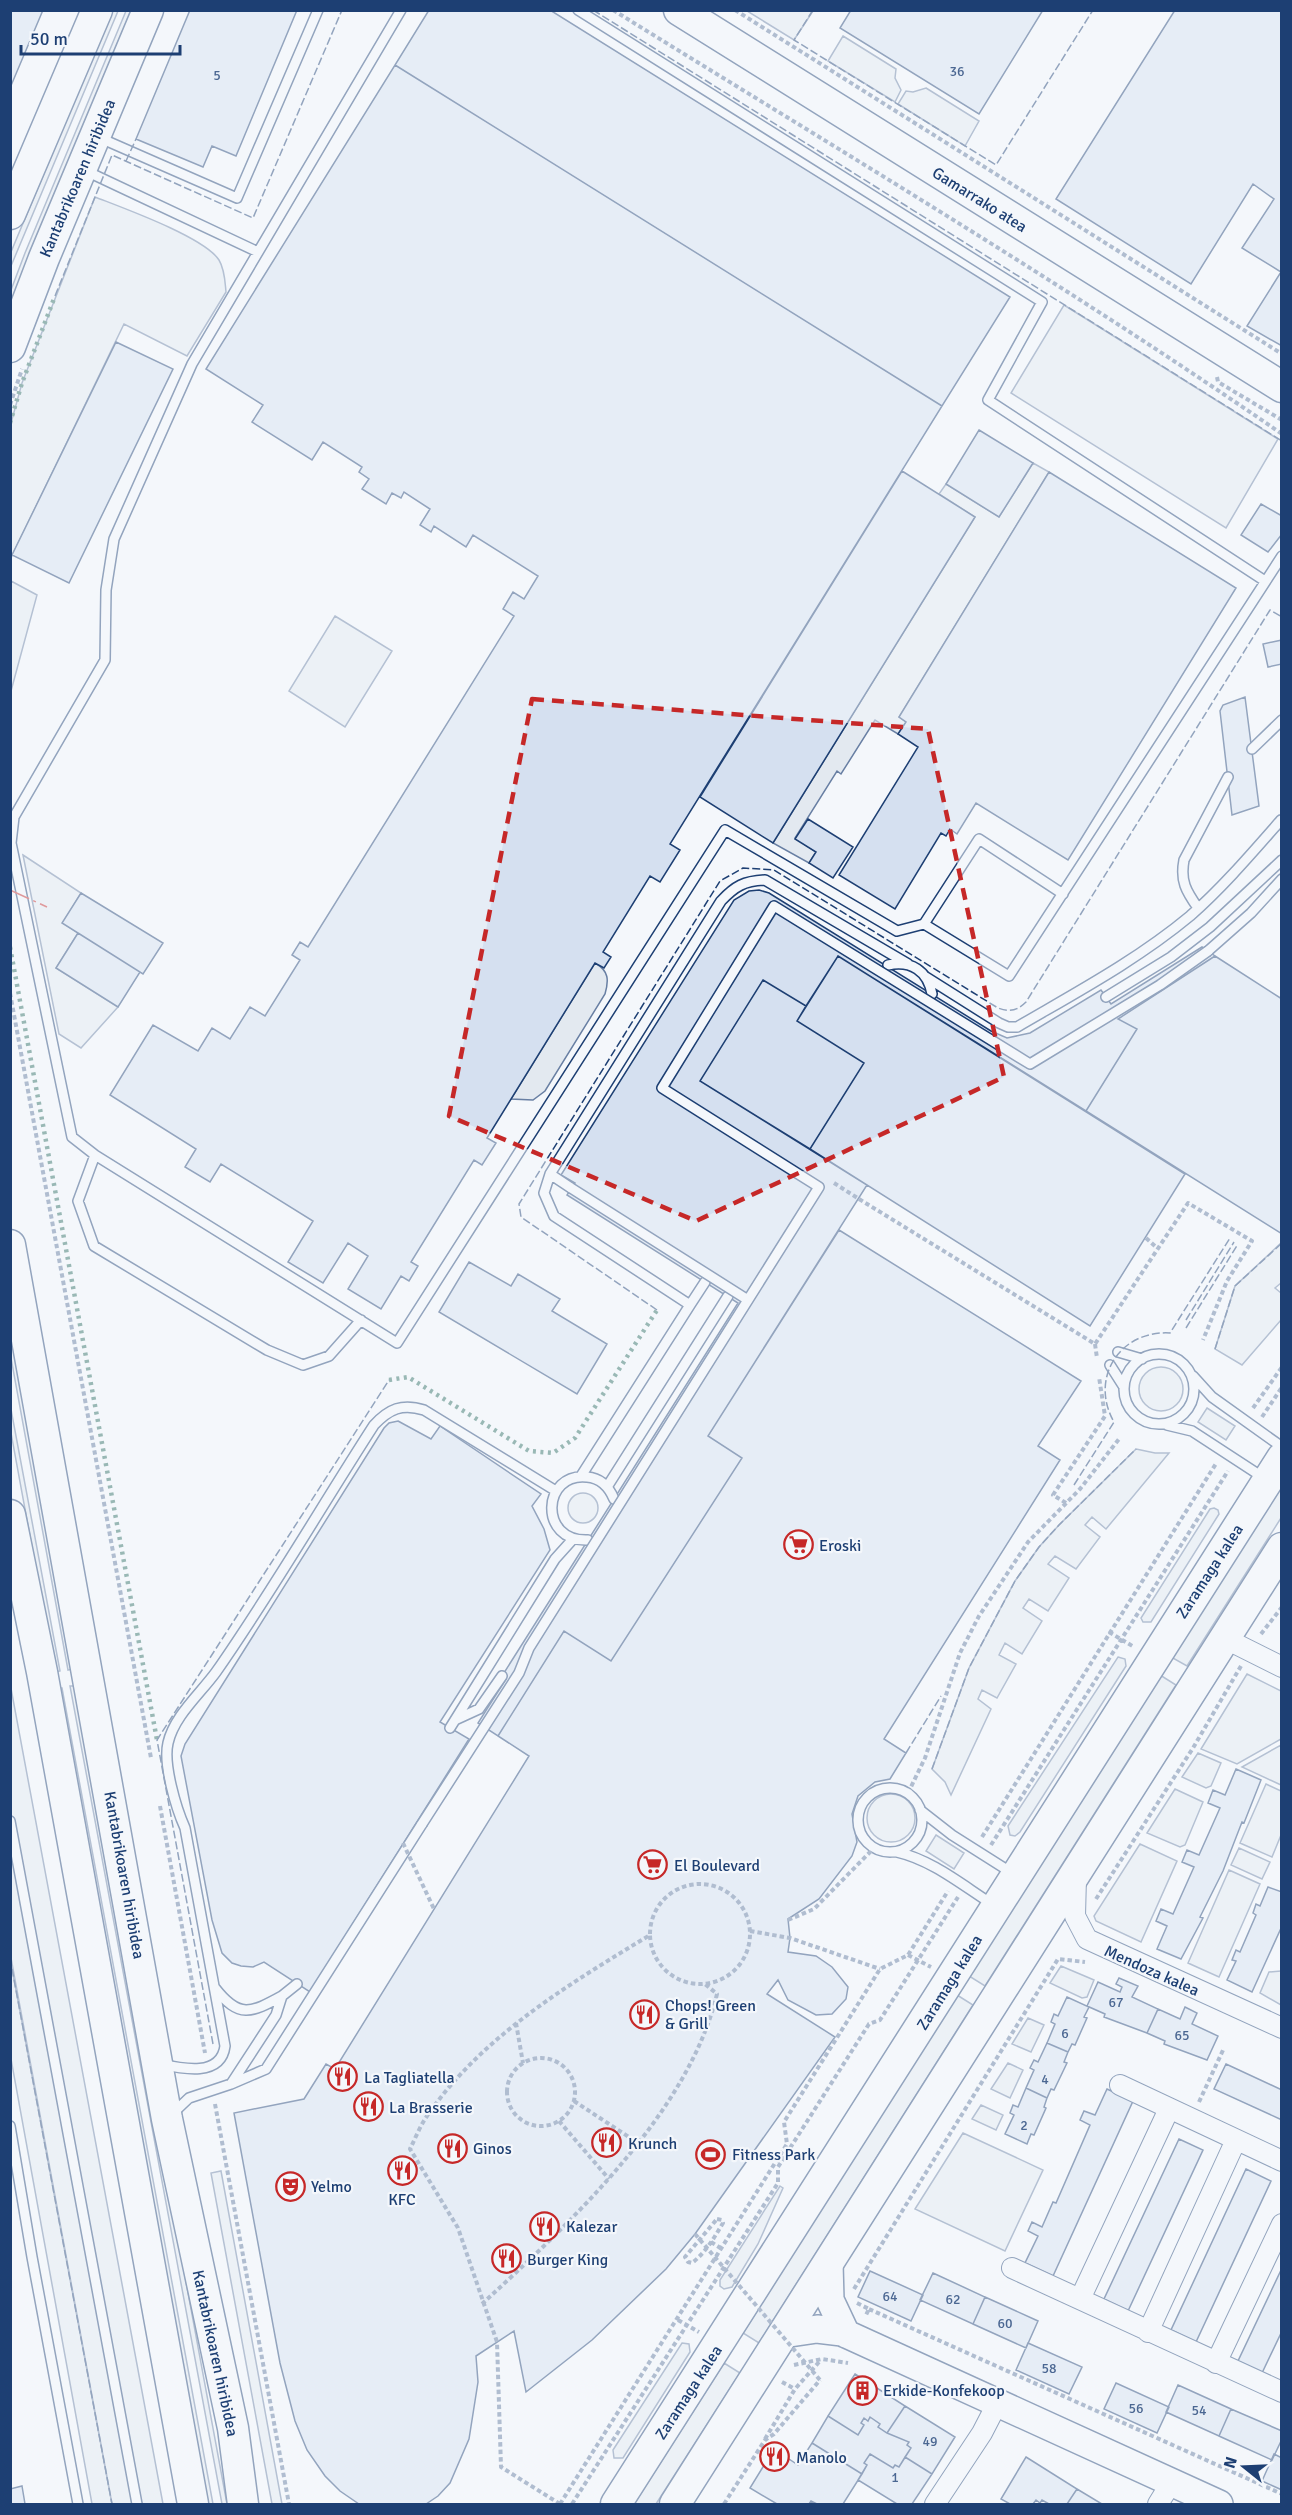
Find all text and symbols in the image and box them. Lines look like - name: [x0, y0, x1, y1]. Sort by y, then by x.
- scale bar: [21, 18, 180, 56]
- text: 50 m: [30, 28, 68, 50]
- house number: 36: [949, 63, 965, 80]
- house number: 5: [213, 67, 221, 84]
- street label: Kantabrikoaren hiribidea: [36, 96, 120, 261]
- street label: Gamarrako atea: [928, 163, 1031, 237]
- street label: Zaramaga kalea: [1172, 1521, 1248, 1622]
- supermarket icon: Eroski: [782, 1529, 814, 1561]
- place label: Eroski: [819, 1536, 861, 1556]
- street label: Kantabrikoaren hiribidea: [99, 1790, 149, 1961]
- supermarket icon: El Boulevard: [637, 1849, 669, 1881]
- place label: El Boulevard: [674, 1856, 760, 1876]
- street label: Zaramaga kalea: [913, 1931, 987, 2034]
- street label: Mendoza kalea: [1101, 1941, 1202, 2001]
- house number: 67: [1108, 1994, 1124, 2011]
- place label: Chops! Green & Grill: [665, 1996, 756, 2034]
- restaurant icon: Chops! Green & Grill: [628, 1998, 660, 2030]
- house number: 6: [1061, 2025, 1069, 2042]
- house number: 65: [1174, 2027, 1190, 2044]
- restaurant icon: La Tagliatella: [327, 2061, 359, 2093]
- place label: La Tagliatella: [364, 2068, 455, 2088]
- house number: 4: [1041, 2071, 1049, 2088]
- restaurant icon: La Brasserie: [352, 2091, 384, 2123]
- place label: La Brasserie: [389, 2098, 473, 2118]
- house number: 2: [1020, 2117, 1028, 2134]
- restaurant icon: Krunch: [591, 2127, 623, 2159]
- restaurant icon: Ginos: [436, 2132, 468, 2164]
- place label: Krunch: [628, 2134, 677, 2154]
- sports icon: Fitness Park: [695, 2138, 727, 2170]
- place label: Ginos: [473, 2139, 512, 2159]
- place label: Fitness Park: [732, 2145, 815, 2165]
- restaurant icon: KFC: [386, 2155, 418, 2187]
- theatre icon: Yelmo: [274, 2170, 306, 2202]
- place label: Yelmo: [311, 2177, 352, 2197]
- place label: KFC: [388, 2190, 416, 2210]
- restaurant icon: Kalezar: [529, 2210, 561, 2242]
- place label: Kalezar: [566, 2217, 617, 2237]
- restaurant icon: Burger King: [490, 2243, 522, 2275]
- place label: Burger King: [527, 2250, 608, 2270]
- street label: Kantabrikoaren hiribidea: [188, 2268, 242, 2438]
- house number: 64: [882, 2288, 898, 2305]
- house number: 62: [945, 2291, 961, 2308]
- house number: 60: [997, 2315, 1013, 2332]
- street label: Zaramaga kalea: [651, 2342, 727, 2443]
- house number: 58: [1041, 2360, 1057, 2377]
- building icon: Erkide-Konfekoop: [846, 2374, 878, 2406]
- place label: Erkide-Konfekoop: [883, 2381, 1005, 2401]
- house number: 56: [1128, 2400, 1144, 2417]
- house number: 54: [1191, 2402, 1207, 2419]
- house number: 49: [922, 2433, 938, 2450]
- north arrow: [1214, 2437, 1274, 2497]
- restaurant icon: Manolo: [759, 2441, 791, 2473]
- place label: Manolo: [796, 2448, 847, 2468]
- text: N: [1219, 2454, 1242, 2471]
- house number: 1: [891, 2469, 899, 2486]

